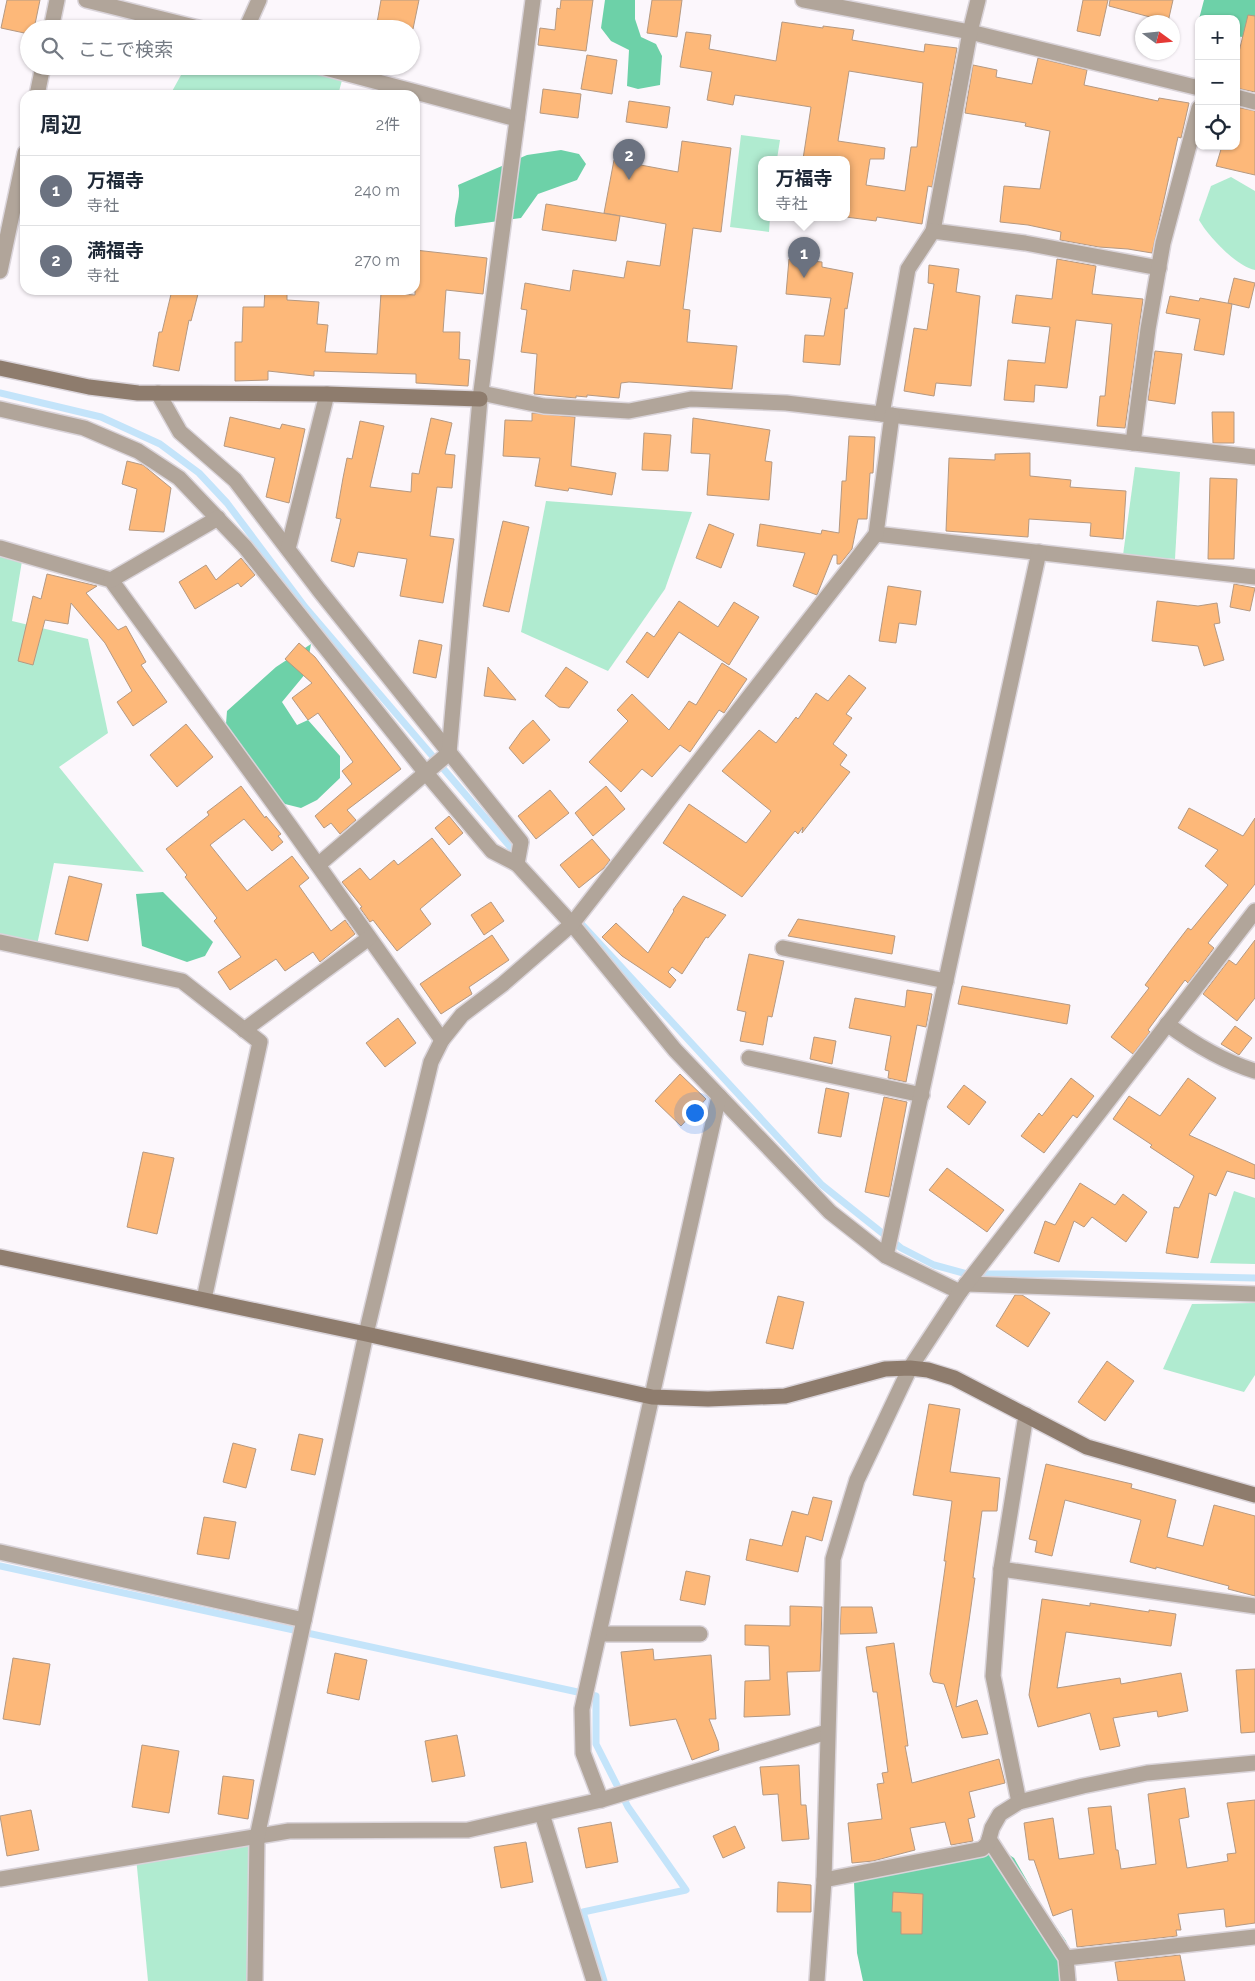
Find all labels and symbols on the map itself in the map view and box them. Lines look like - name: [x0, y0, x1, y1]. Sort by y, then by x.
- north arrow: [1135, 15, 1180, 60]
- pin: 2: [613, 139, 645, 180]
- pin: 1: [788, 237, 820, 278]
- your location: [682, 1100, 708, 1126]

